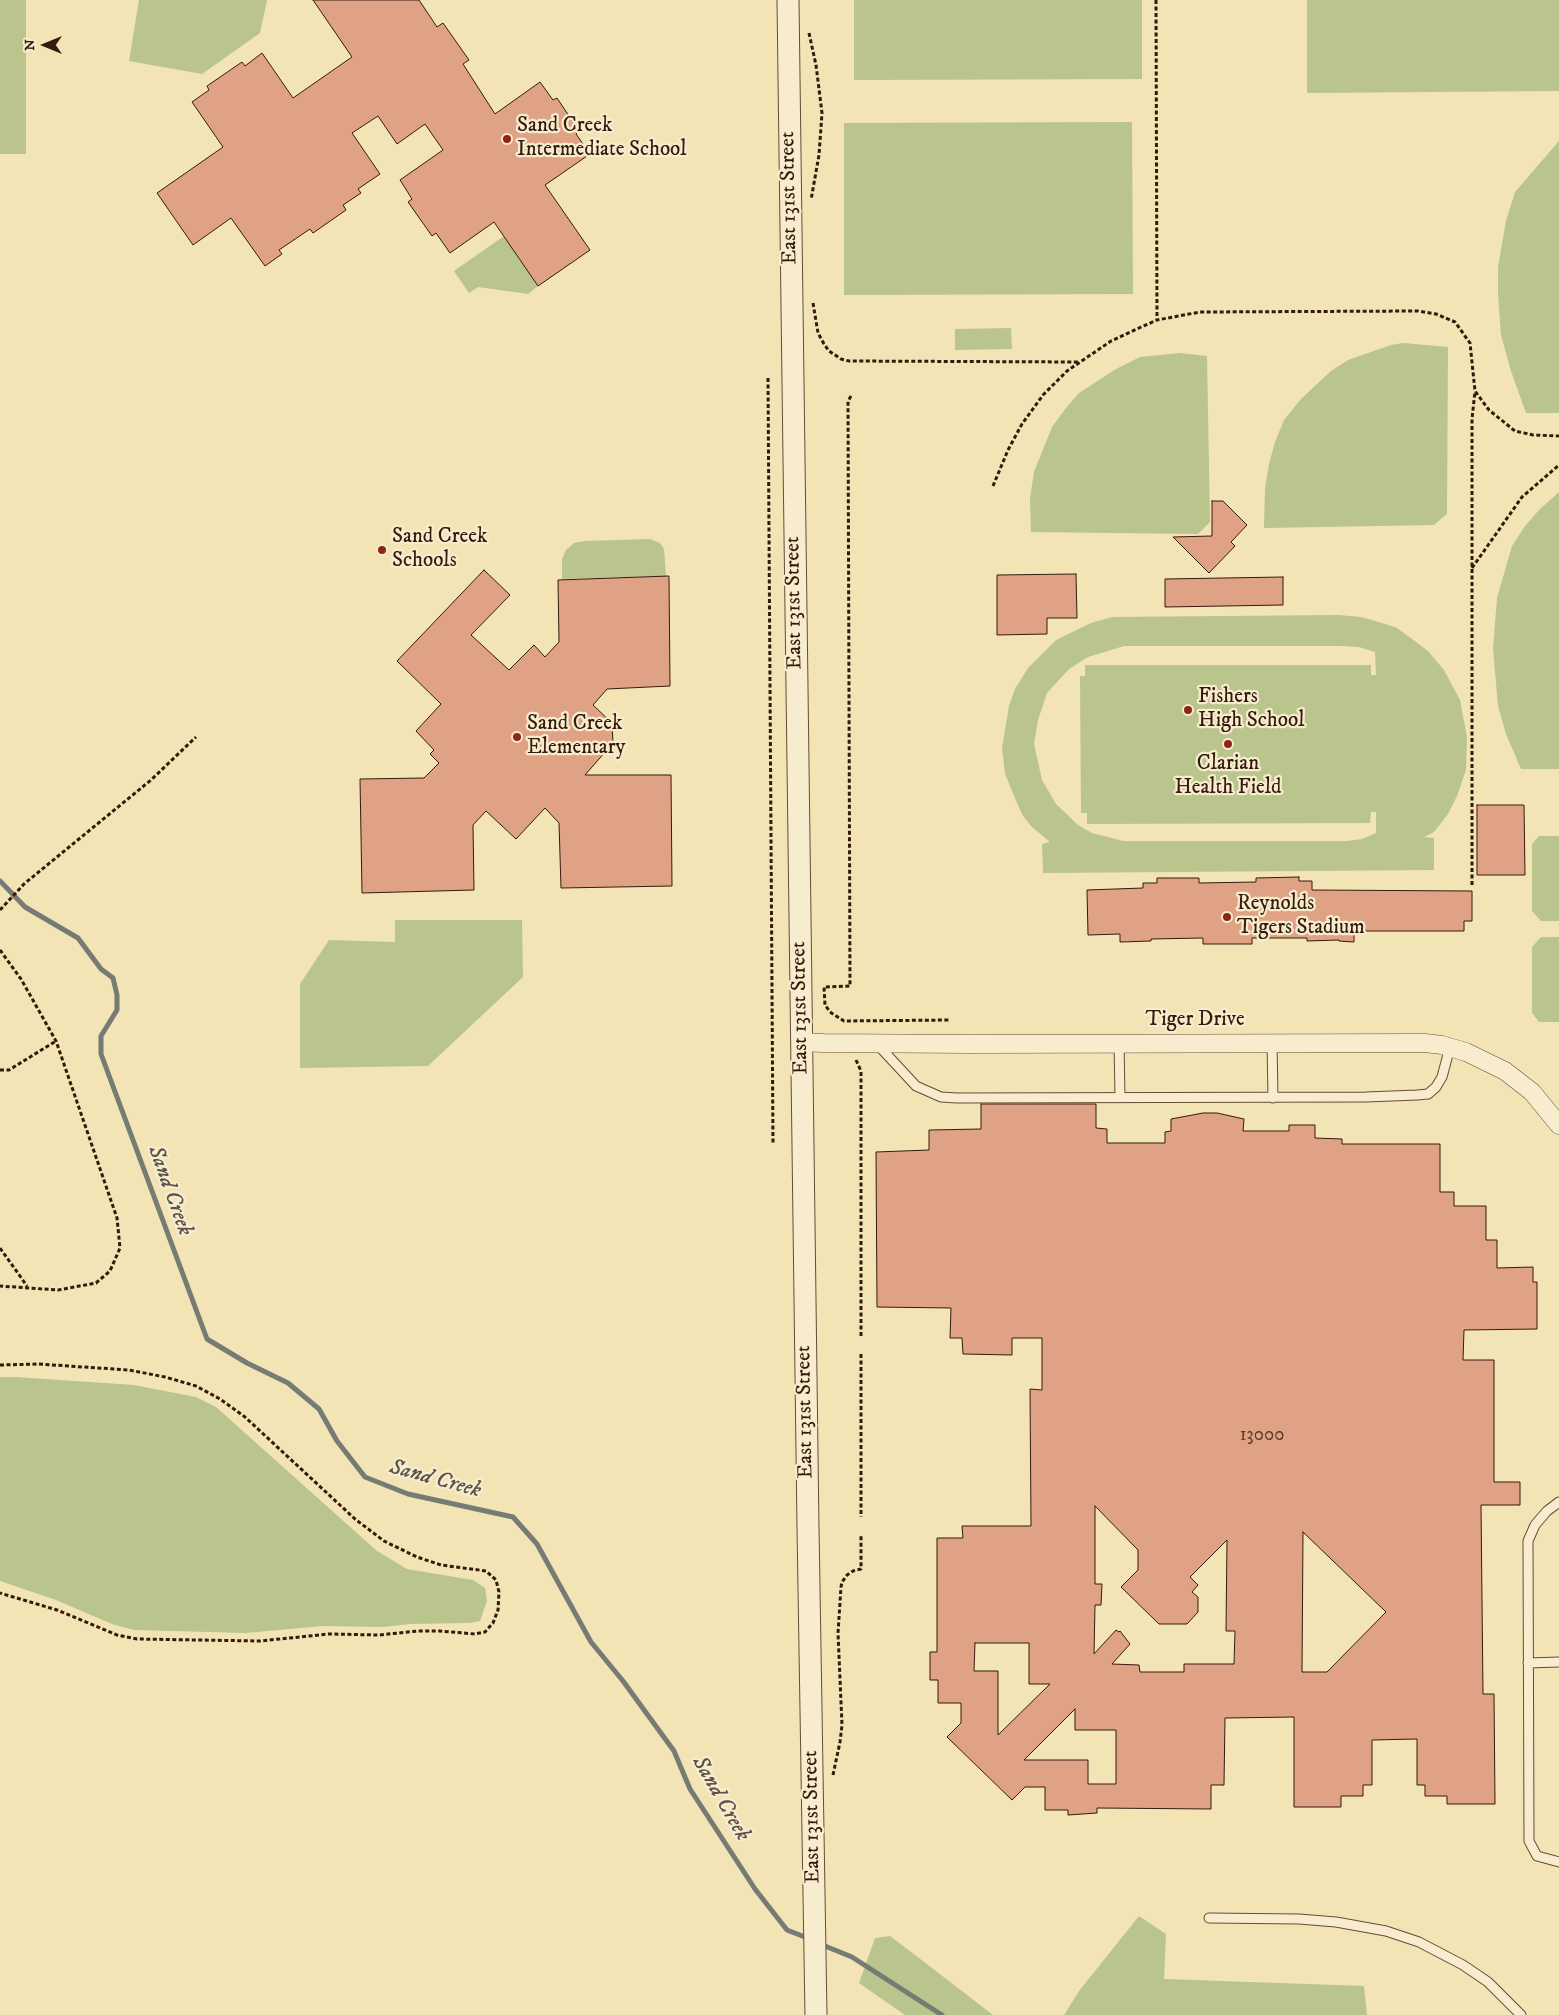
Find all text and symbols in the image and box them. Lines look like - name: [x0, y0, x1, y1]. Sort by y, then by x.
- north arrow: [20, 20, 70, 70]
- text: N: [21, 39, 39, 51]
- place label: Sand Creek Intermediate School: [517, 114, 687, 164]
- street label: East 131st Street: [776, 131, 804, 265]
- marker: Sand Creek Intermediate School: [501, 133, 513, 145]
- place label: Sand Creek Schools: [392, 525, 487, 575]
- street label: East 131st Street: [781, 536, 809, 670]
- marker: Sand Creek Schools: [376, 544, 388, 556]
- place label: Fishers High School: [1198, 685, 1304, 735]
- marker: Fishers High School: [1182, 704, 1194, 716]
- place label: Sand Creek Elementary: [527, 712, 625, 762]
- marker: Sand Creek Elementary: [511, 731, 523, 743]
- marker: Clarian Health Field: [1222, 738, 1234, 750]
- place label: Clarian Health Field: [1174, 752, 1282, 802]
- place label: Reynolds Tigers Stadium: [1237, 892, 1365, 942]
- marker: Reynolds Tigers Stadium: [1221, 911, 1233, 923]
- street label: East 131st Street: [787, 941, 815, 1075]
- street label: Tiger Drive: [1145, 1008, 1245, 1034]
- water label: Sand Creek: [141, 1142, 197, 1240]
- street label: East 131st Street: [792, 1345, 820, 1479]
- house number: 13000: [1240, 1425, 1284, 1447]
- water label: Sand Creek: [386, 1455, 484, 1505]
- street label: East 131st Street: [799, 1750, 827, 1884]
- water label: Sand Creek: [685, 1752, 755, 1846]

